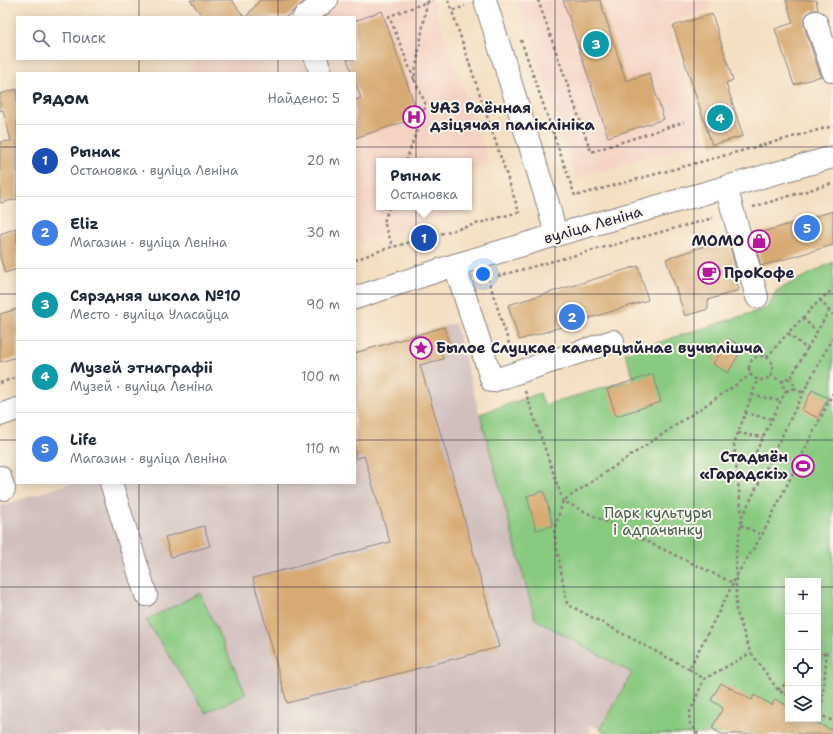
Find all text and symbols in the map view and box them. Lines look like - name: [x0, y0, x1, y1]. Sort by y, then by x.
- search box: [16, 16, 356, 60]
- icon: search: [30, 27, 52, 49]
- text: Поиск: [62, 28, 106, 48]
- pin: 3: [583, 29, 609, 59]
- text: Рядом: [32, 87, 89, 109]
- text: Найдено: 5: [267, 90, 340, 107]
- place label: УАЗ Раённая дзіцячая паліклініка: [430, 98, 596, 135]
- pin: 4: [707, 103, 733, 133]
- hospital icon: УАЗ Раённая дзіцячая паліклініка: [401, 104, 427, 130]
- text: Рынак: [70, 142, 121, 162]
- text: 1: [42, 152, 48, 169]
- text: 20 m: [307, 152, 340, 169]
- popup: [376, 158, 472, 210]
- text: Остановка · вуліца Леніна: [70, 162, 238, 179]
- text: Рынак: [390, 166, 441, 186]
- text: Остановка: [390, 186, 458, 203]
- street label: вуліца Леніна: [541, 201, 645, 249]
- pin: 5: [794, 213, 820, 243]
- text: Eliz: [70, 214, 99, 234]
- pin: 1: [411, 223, 437, 253]
- text: 2: [40, 224, 50, 241]
- text: 30 m: [306, 224, 340, 241]
- shop icon: МОМО: [746, 228, 772, 254]
- place label: МОМО: [691, 231, 744, 251]
- text: Магазин · вуліца Леніна: [70, 234, 227, 251]
- cafe icon: ПроКофе: [696, 260, 722, 286]
- place label: ПроКофе: [724, 263, 795, 283]
- your location: [473, 264, 493, 284]
- text: Сярэдняя школа №10: [70, 286, 241, 306]
- text: 3: [40, 296, 50, 313]
- text: 90 m: [306, 296, 340, 313]
- pin: 2: [559, 302, 585, 332]
- text: Место · вуліца Уласаўца: [70, 306, 229, 323]
- place icon: Былое Слуцкае камерцыйнае вучылішча: [408, 335, 434, 361]
- place label: Былое Слуцкае камерцыйнае вучылішча: [436, 338, 764, 358]
- text: Музей этнаграфіі: [70, 358, 213, 378]
- text: 4: [40, 368, 50, 385]
- text: 100 m: [301, 368, 340, 385]
- text: Музей · вуліца Леніна: [70, 378, 213, 395]
- text: Life: [70, 430, 97, 450]
- text: 5: [41, 440, 49, 457]
- text: 110 m: [305, 440, 340, 457]
- place label: Стадыён «Гарадскі»: [699, 447, 788, 484]
- text: Магазин · вуліца Леніна: [70, 450, 227, 467]
- sports icon: Стадыён «Гарадскі»: [790, 453, 816, 479]
- park label: Парк культуры і адпачынку: [604, 503, 712, 540]
- map controls: [785, 578, 821, 722]
- button: +: [785, 578, 821, 614]
- button: −: [785, 614, 821, 650]
- button: locate: [785, 650, 821, 686]
- button: layers: [785, 686, 821, 722]

